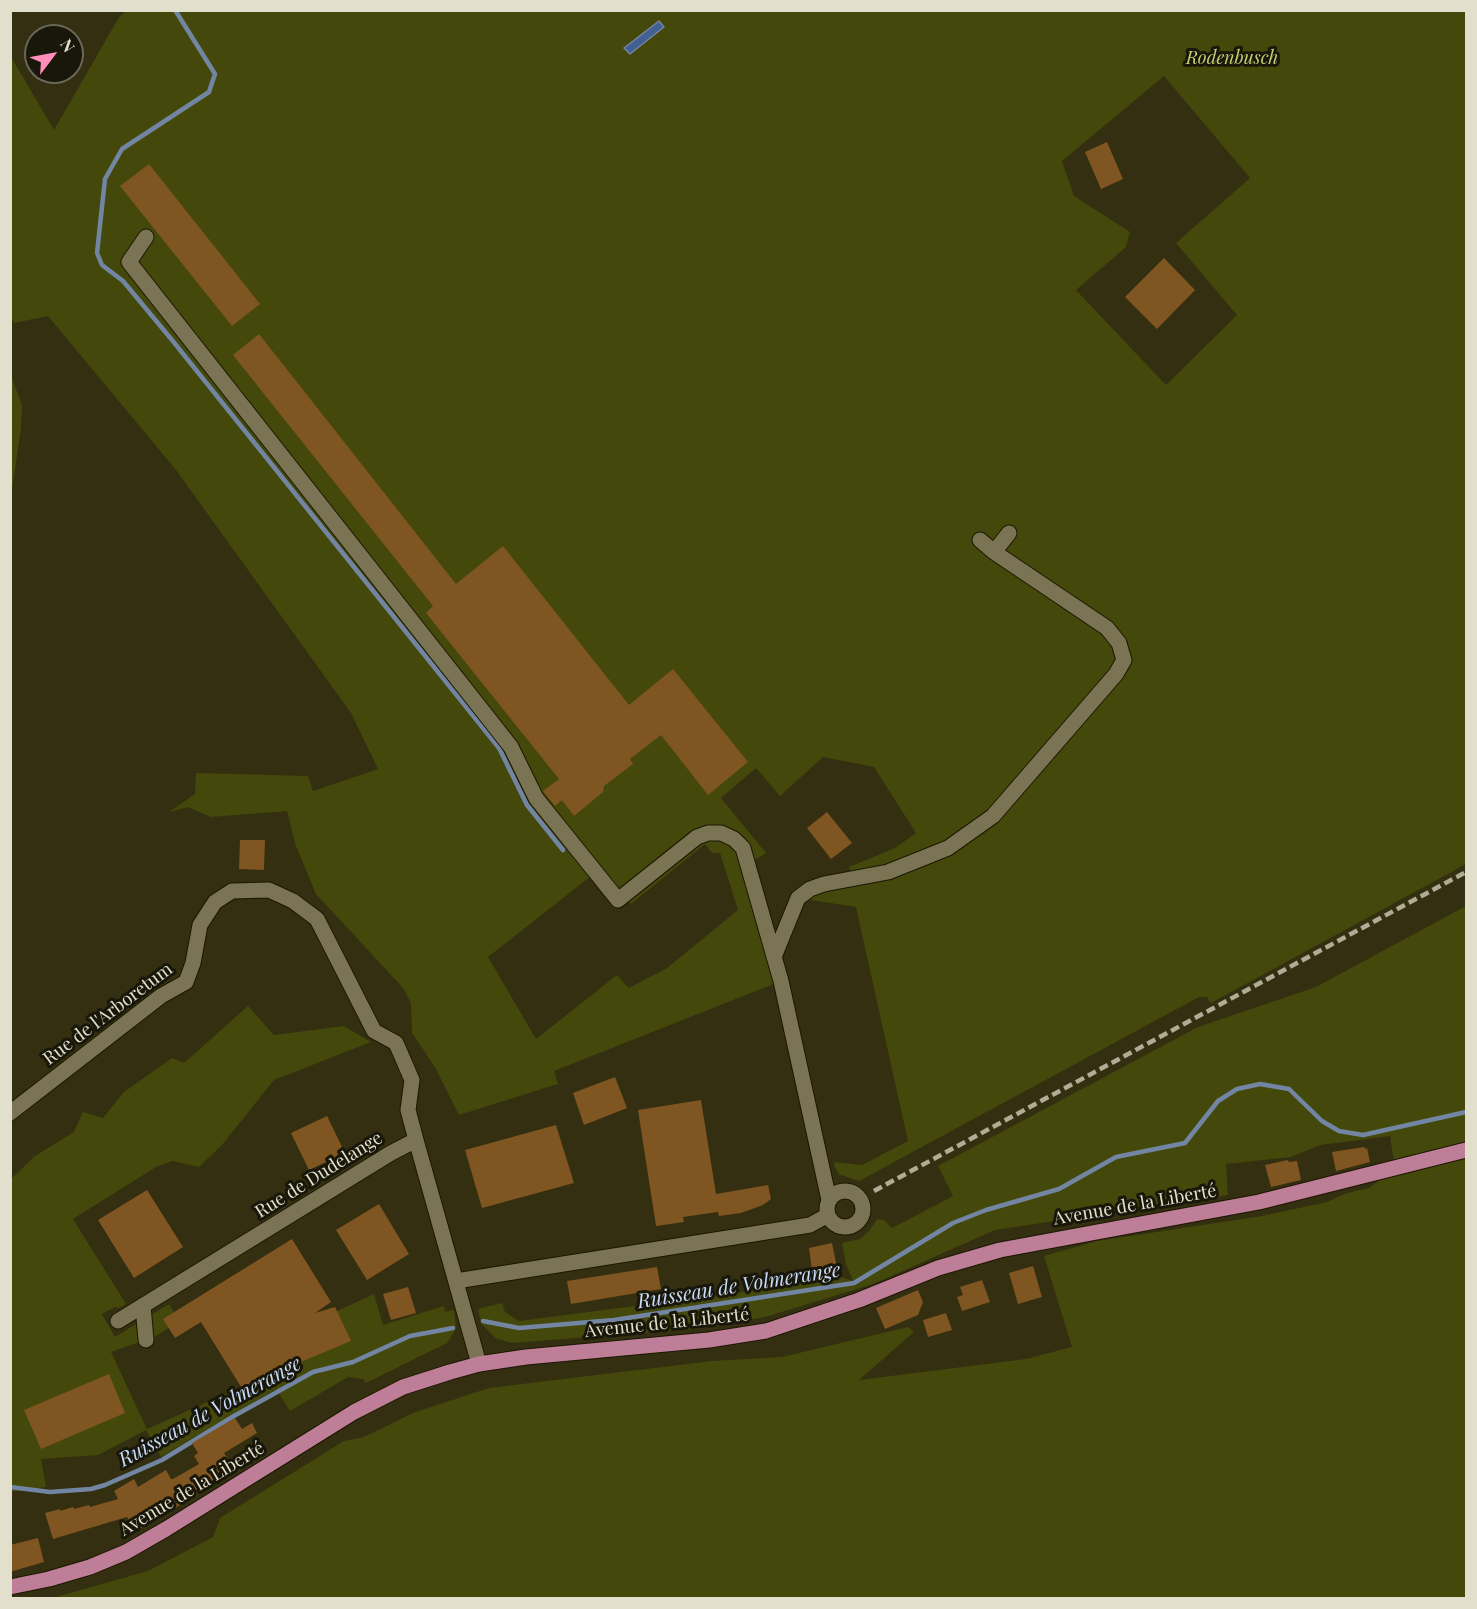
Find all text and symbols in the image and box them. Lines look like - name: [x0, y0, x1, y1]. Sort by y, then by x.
- north arrow: [24, 24, 84, 84]
- text: N: [56, 35, 80, 56]
- park label: Rodenbusch: [1186, 47, 1278, 69]
- street label: Rue de l'Arboretum: [39, 958, 177, 1070]
- street label: Rue de Dudelange: [251, 1127, 387, 1223]
- street label: Avenue de la Liberté: [1052, 1180, 1218, 1230]
- water label: Ruisseau de Volmerange: [636, 1258, 842, 1314]
- street label: Avenue de la Liberté: [584, 1304, 750, 1342]
- water label: Ruisseau de Volmerange: [114, 1352, 306, 1472]
- street label: Avenue de la Liberté: [116, 1437, 268, 1541]

